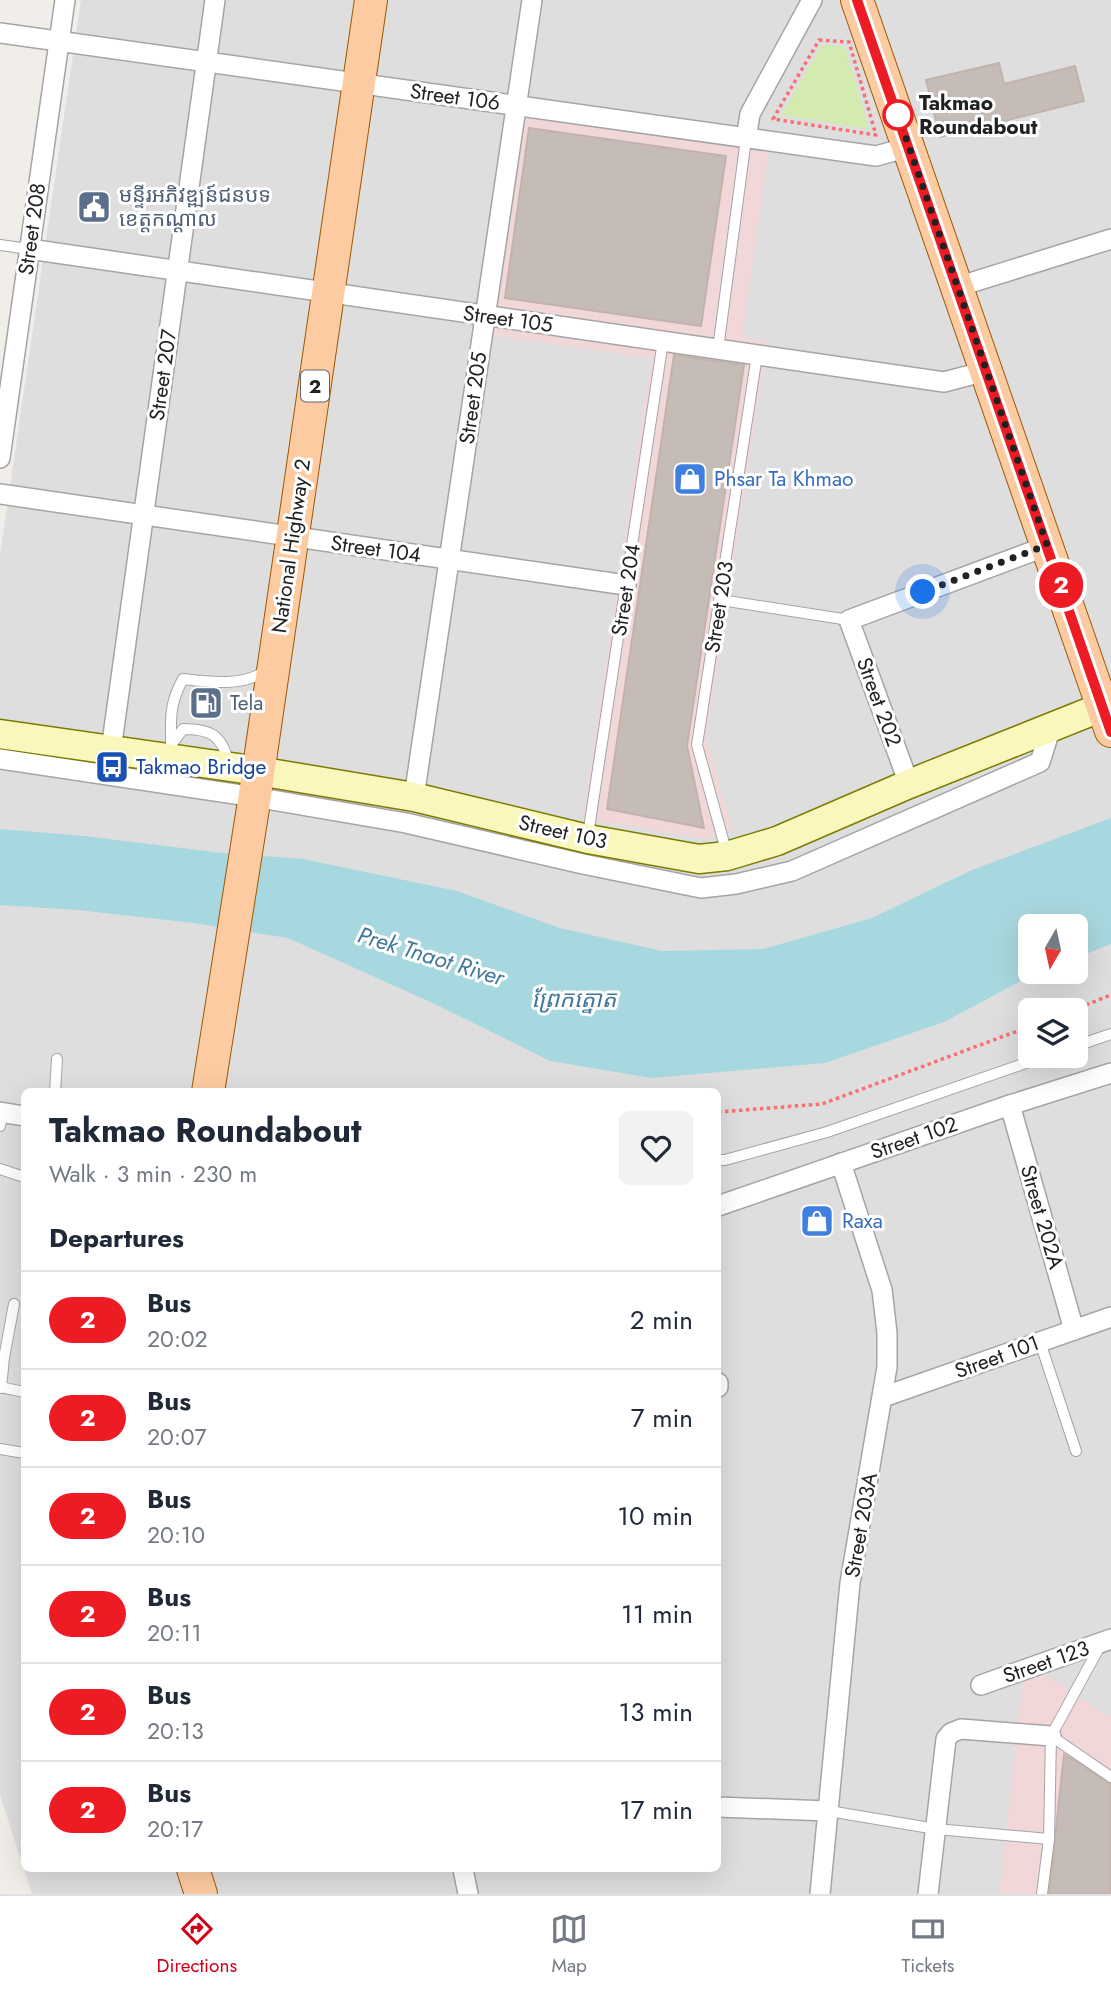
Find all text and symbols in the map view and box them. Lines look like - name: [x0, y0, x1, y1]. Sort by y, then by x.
- street label: Street 106: [408, 76, 502, 118]
- place label: Takmao Roundabout: [919, 88, 1038, 142]
- marker: Takmao Roundabout: [883, 100, 913, 130]
- place label: មន្ទីរអភិវឌ្ឍន៍ជនបទ ខេត្តកណ្តាល: [119, 180, 271, 234]
- street label: Street 208: [11, 181, 53, 277]
- public building icon: មន្ទីរអភិវឌ្ឍន៍ជនបទ ខេត្តកណ្តាល: [75, 188, 113, 226]
- street label: Street 105: [461, 298, 555, 340]
- street label: Street 207: [142, 327, 184, 423]
- street label: Street 205: [452, 350, 494, 446]
- road number: 2: [301, 370, 329, 402]
- street label: National Highway 2: [264, 457, 318, 635]
- shop icon: Phsar Ta Khmao: [671, 460, 709, 498]
- place label: Phsar Ta Khmao: [714, 464, 854, 494]
- street label: Street 104: [329, 528, 423, 570]
- street label: Street 204: [604, 542, 648, 638]
- street label: Street 203: [697, 559, 741, 655]
- line badge: 2: [1038, 562, 1084, 608]
- text: 2: [1053, 567, 1069, 602]
- your location: [905, 574, 940, 609]
- street label: Street 202: [849, 653, 909, 751]
- fuel station icon: Tela: [187, 684, 225, 722]
- place label: Tela: [230, 688, 263, 718]
- bus stop icon: Takmao Bridge: [93, 748, 131, 786]
- place label: Takmao Bridge: [136, 752, 267, 782]
- street label: Street 103: [516, 807, 610, 857]
- north arrow: [1018, 914, 1088, 984]
- map controls: [1018, 914, 1088, 1068]
- water label: Prek Tnaot River: [353, 918, 510, 995]
- water label: ព្រែកត្នោត: [532, 982, 618, 1016]
- button: layers: [1018, 998, 1088, 1068]
- text: Takmao Roundabout: [49, 1107, 361, 1154]
- street label: Street 102: [866, 1109, 962, 1167]
- button: heart: [619, 1111, 693, 1185]
- text: Walk · 3 min · 230 m: [49, 1157, 257, 1191]
- street label: Street 202A: [1013, 1162, 1071, 1273]
- shop icon: Raxa: [798, 1202, 836, 1240]
- place label: Raxa: [842, 1206, 883, 1236]
- text: Departures: [49, 1219, 184, 1257]
- text: Bus: [147, 1284, 191, 1322]
- text: 2 min: [630, 1301, 693, 1339]
- text: 2: [80, 1302, 95, 1337]
- text: 20:02: [147, 1322, 208, 1356]
- street label: Street 101: [951, 1328, 1043, 1386]
- text: Bus: [147, 1382, 191, 1420]
- text: 7 min: [631, 1399, 693, 1437]
- text: 2: [80, 1400, 95, 1435]
- text: 20:07: [147, 1420, 207, 1454]
- street label: Street 203A: [837, 1470, 885, 1580]
- text: Bus: [147, 1480, 191, 1518]
- text: 10 min: [617, 1497, 693, 1535]
- text: 2: [80, 1498, 95, 1533]
- text: 20:10: [147, 1518, 205, 1552]
- text: Bus: [147, 1578, 191, 1616]
- text: 11 min: [621, 1595, 693, 1633]
- text: 2: [80, 1596, 95, 1631]
- text: 20:11: [147, 1616, 202, 1650]
- street label: Street 123: [999, 1633, 1093, 1691]
- text: Bus: [147, 1676, 191, 1714]
- text: 13 min: [619, 1693, 693, 1731]
- text: 2: [80, 1694, 95, 1729]
- text: 20:13: [147, 1714, 204, 1748]
- text: Bus: [147, 1774, 191, 1812]
- text: 17 min: [619, 1791, 693, 1829]
- text: 2: [80, 1792, 95, 1827]
- text: 20:17: [147, 1812, 203, 1846]
- tab: Directions: [157, 1910, 237, 1979]
- tab: Map: [550, 1910, 588, 1979]
- tab: Tickets: [901, 1910, 954, 1979]

